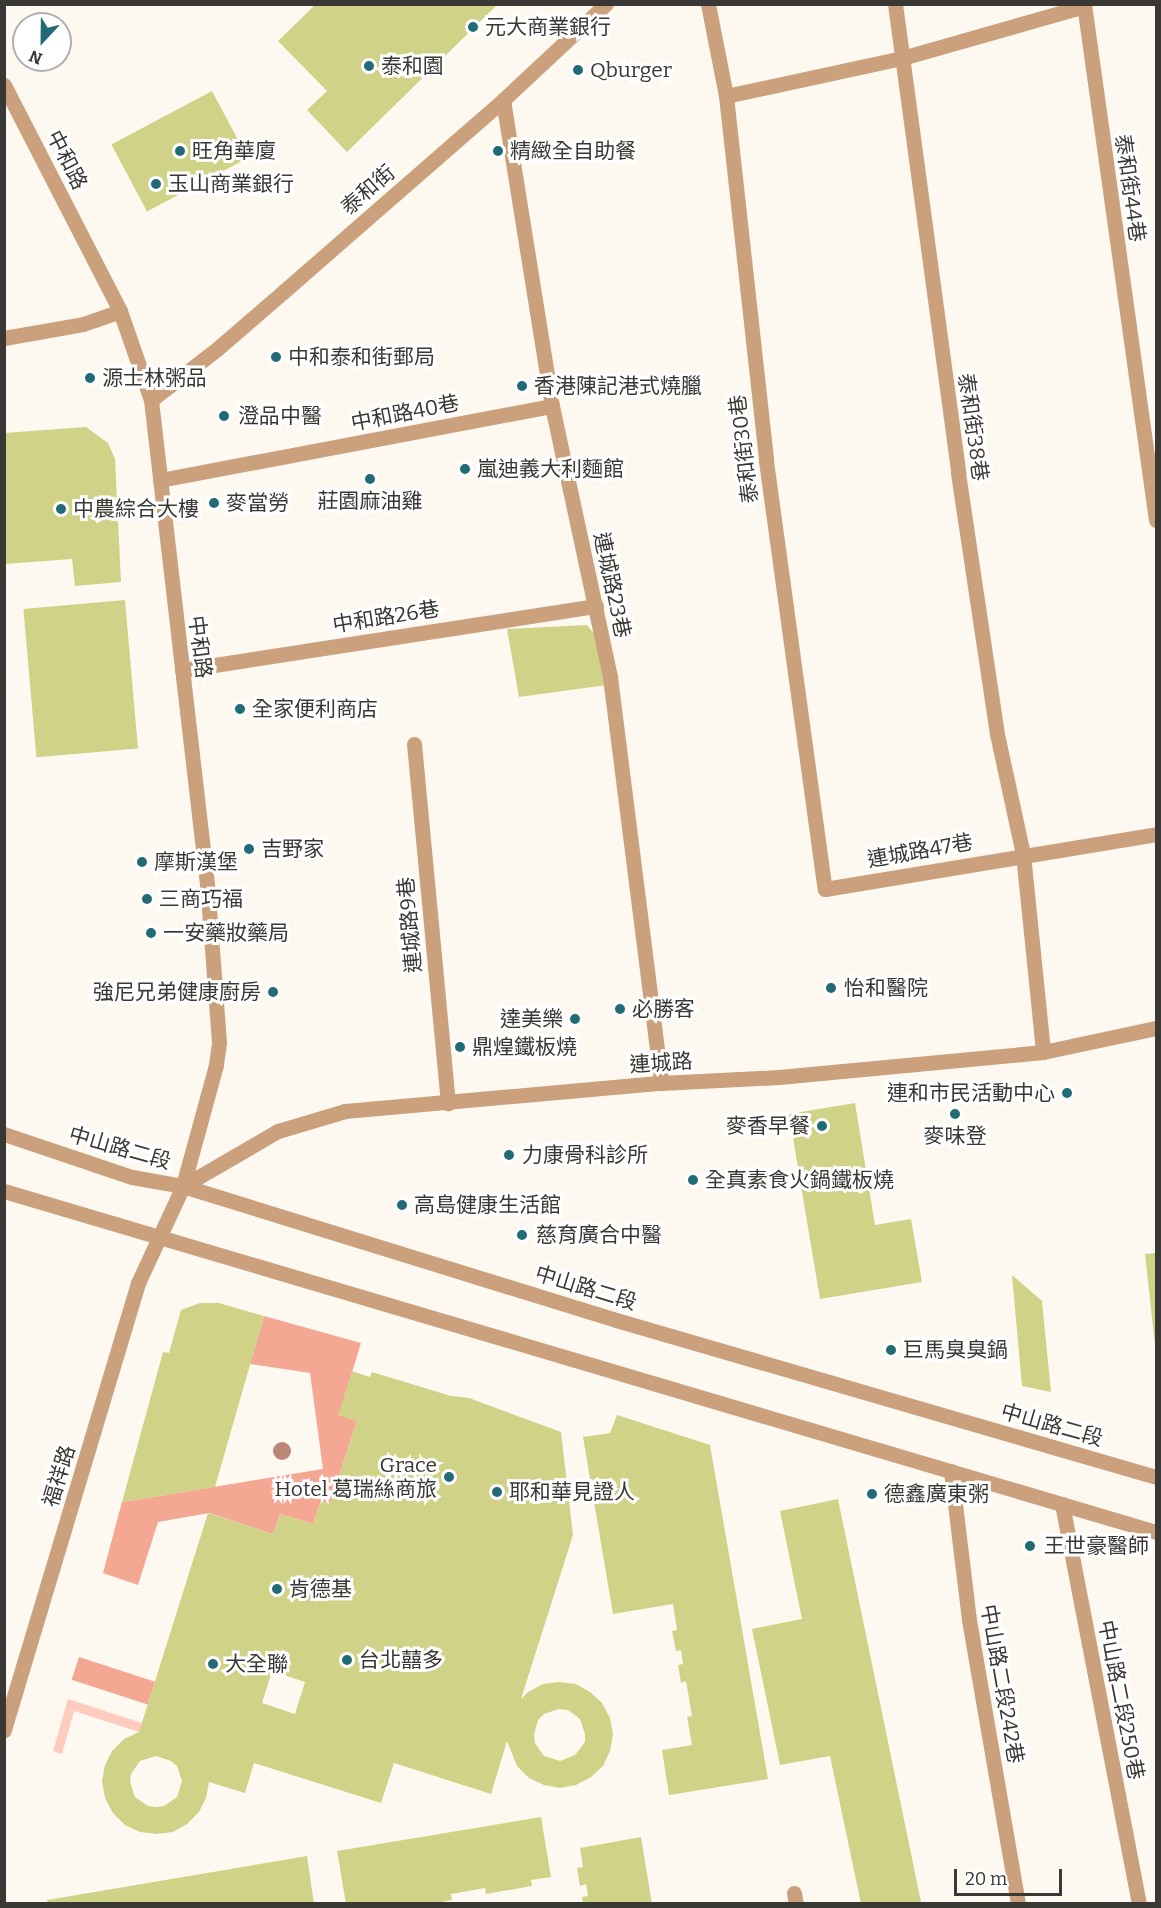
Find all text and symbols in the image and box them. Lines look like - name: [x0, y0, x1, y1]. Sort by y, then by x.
- north arrow: [12, 12, 72, 72]
- place label: 元大商業銀行: [485, 14, 611, 40]
- marker: 元大商業銀行: [466, 20, 480, 34]
- text: N: [27, 46, 45, 68]
- place label: 泰和園: [381, 53, 444, 79]
- place label: Qburger: [590, 57, 672, 83]
- marker: 泰和園: [362, 59, 376, 73]
- marker: Qburger: [571, 63, 585, 77]
- street label: 中和路: [41, 126, 93, 194]
- street label: 泰和街44巷: [1110, 132, 1150, 244]
- place label: 旺角華廈: [192, 138, 276, 164]
- place label: 精緻全自助餐: [510, 138, 636, 164]
- marker: 旺角華廈: [173, 144, 187, 158]
- marker: 精緻全自助餐: [491, 144, 505, 158]
- street label: 泰和街: [336, 160, 400, 220]
- place label: 玉山商業銀行: [168, 171, 294, 197]
- marker: 玉山商業銀行: [149, 177, 163, 191]
- place label: 中和泰和街郵局: [288, 344, 435, 370]
- marker: 中和泰和街郵局: [269, 350, 283, 364]
- place label: 源士林粥品: [102, 365, 207, 391]
- marker: 源士林粥品: [83, 371, 97, 385]
- street label: 泰和街38巷: [953, 371, 993, 483]
- place label: 香港陳記港式燒臘: [534, 373, 702, 399]
- marker: 香港陳記港式燒臘: [515, 379, 529, 393]
- street label: 中和路40巷: [349, 390, 461, 436]
- street label: 泰和街30巷: [725, 393, 763, 505]
- place label: 澄品中醫: [238, 403, 322, 429]
- marker: 澄品中醫: [215, 407, 233, 425]
- place label: 嵐迪義大利麵館: [477, 456, 624, 482]
- marker: 嵐迪義大利麵館: [458, 462, 472, 476]
- marker: 莊園麻油雞: [363, 472, 377, 486]
- place label: 莊園麻油雞: [318, 488, 422, 514]
- place label: 麥當勞: [226, 490, 289, 516]
- place label: 中農綜合大樓: [73, 496, 199, 522]
- marker: 麥當勞: [207, 496, 221, 510]
- marker: 中農綜合大樓: [54, 502, 68, 516]
- street label: 連城路23巷: [589, 530, 635, 640]
- street label: 中和路26巷: [331, 596, 441, 638]
- street label: 中和路: [184, 614, 216, 680]
- place label: 全家便利商店: [252, 696, 378, 722]
- marker: 全家便利商店: [233, 702, 247, 716]
- street label: 連城路47巷: [865, 829, 975, 873]
- place label: 吉野家: [261, 836, 324, 862]
- marker: 吉野家: [242, 842, 256, 856]
- place label: 摩斯漢堡: [154, 849, 238, 875]
- marker: 摩斯漢堡: [135, 855, 149, 869]
- street label: 連城路9巷: [393, 876, 427, 974]
- place label: 三商巧福: [159, 886, 243, 912]
- marker: 三商巧福: [140, 892, 154, 906]
- place label: 一安藥妝藥局: [163, 920, 289, 946]
- marker: 一安藥妝藥局: [144, 926, 158, 940]
- place label: 怡和醫院: [844, 975, 928, 1001]
- place label: 強尼兄弟健康廚房: [93, 979, 261, 1005]
- marker: 怡和醫院: [822, 979, 840, 997]
- marker: 強尼兄弟健康廚房: [266, 985, 280, 999]
- place label: 必勝客: [632, 996, 695, 1022]
- marker: 必勝客: [613, 1002, 627, 1016]
- place label: 達美樂: [500, 1006, 563, 1032]
- marker: 達美樂: [568, 1012, 582, 1026]
- place label: 鼎煌鐵板燒: [472, 1034, 577, 1060]
- marker: 鼎煌鐵板燒: [453, 1040, 467, 1054]
- street label: 連城路: [629, 1048, 693, 1078]
- place label: 連和市民活動中心: [887, 1080, 1055, 1106]
- marker: 連和市民活動中心: [1060, 1086, 1074, 1100]
- marker: 麥味登: [948, 1107, 962, 1121]
- place label: 麥香早餐: [726, 1113, 810, 1139]
- marker: 麥香早餐: [815, 1119, 829, 1133]
- street label: 中山路二段: [66, 1121, 174, 1175]
- place label: 麥味登: [924, 1123, 986, 1149]
- place label: 力康骨科診所: [522, 1142, 648, 1168]
- marker: 力康骨科診所: [500, 1146, 518, 1164]
- place label: 全真素食火鍋鐵板燒: [705, 1167, 894, 1193]
- marker: 全真素食火鍋鐵板燒: [686, 1173, 700, 1187]
- place label: 高島健康生活館: [414, 1192, 561, 1218]
- marker: 高島健康生活館: [395, 1198, 409, 1212]
- place label: 慈育廣合中醫: [536, 1222, 662, 1248]
- marker: 慈育廣合中醫: [513, 1226, 531, 1244]
- street label: 中山路二段: [532, 1261, 640, 1315]
- place label: 巨馬臭臭鍋: [903, 1337, 1008, 1363]
- marker: 巨馬臭臭鍋: [884, 1343, 898, 1357]
- street label: 中山路二段: [998, 1398, 1106, 1452]
- street label: 福祥路: [38, 1442, 80, 1510]
- place label: Grace Hotel 葛瑞絲商旅: [275, 1452, 437, 1502]
- marker: Grace Hotel 葛瑞絲商旅: [442, 1470, 456, 1484]
- place label: 耶和華見證人: [509, 1479, 635, 1505]
- place label: 德鑫廣東粥: [884, 1481, 989, 1507]
- marker: 耶和華見證人: [490, 1485, 504, 1499]
- marker: 德鑫廣東粥: [865, 1487, 879, 1501]
- place label: 王世豪醫師: [1044, 1533, 1149, 1559]
- marker: 王世豪醫師: [1021, 1537, 1039, 1555]
- place label: 肯德基: [289, 1576, 352, 1602]
- marker: 肯德基: [270, 1582, 284, 1596]
- street label: 中山路二段242巷: [976, 1602, 1028, 1766]
- street label: 中山路二段250巷: [1093, 1618, 1149, 1782]
- place label: 台北囍多: [359, 1647, 443, 1673]
- place label: 大全聯: [225, 1651, 288, 1677]
- marker: 台北囍多: [340, 1653, 354, 1667]
- marker: 大全聯: [206, 1657, 220, 1671]
- scale bar: [957, 1857, 1065, 1895]
- text: 20 m: [965, 1868, 1007, 1890]

